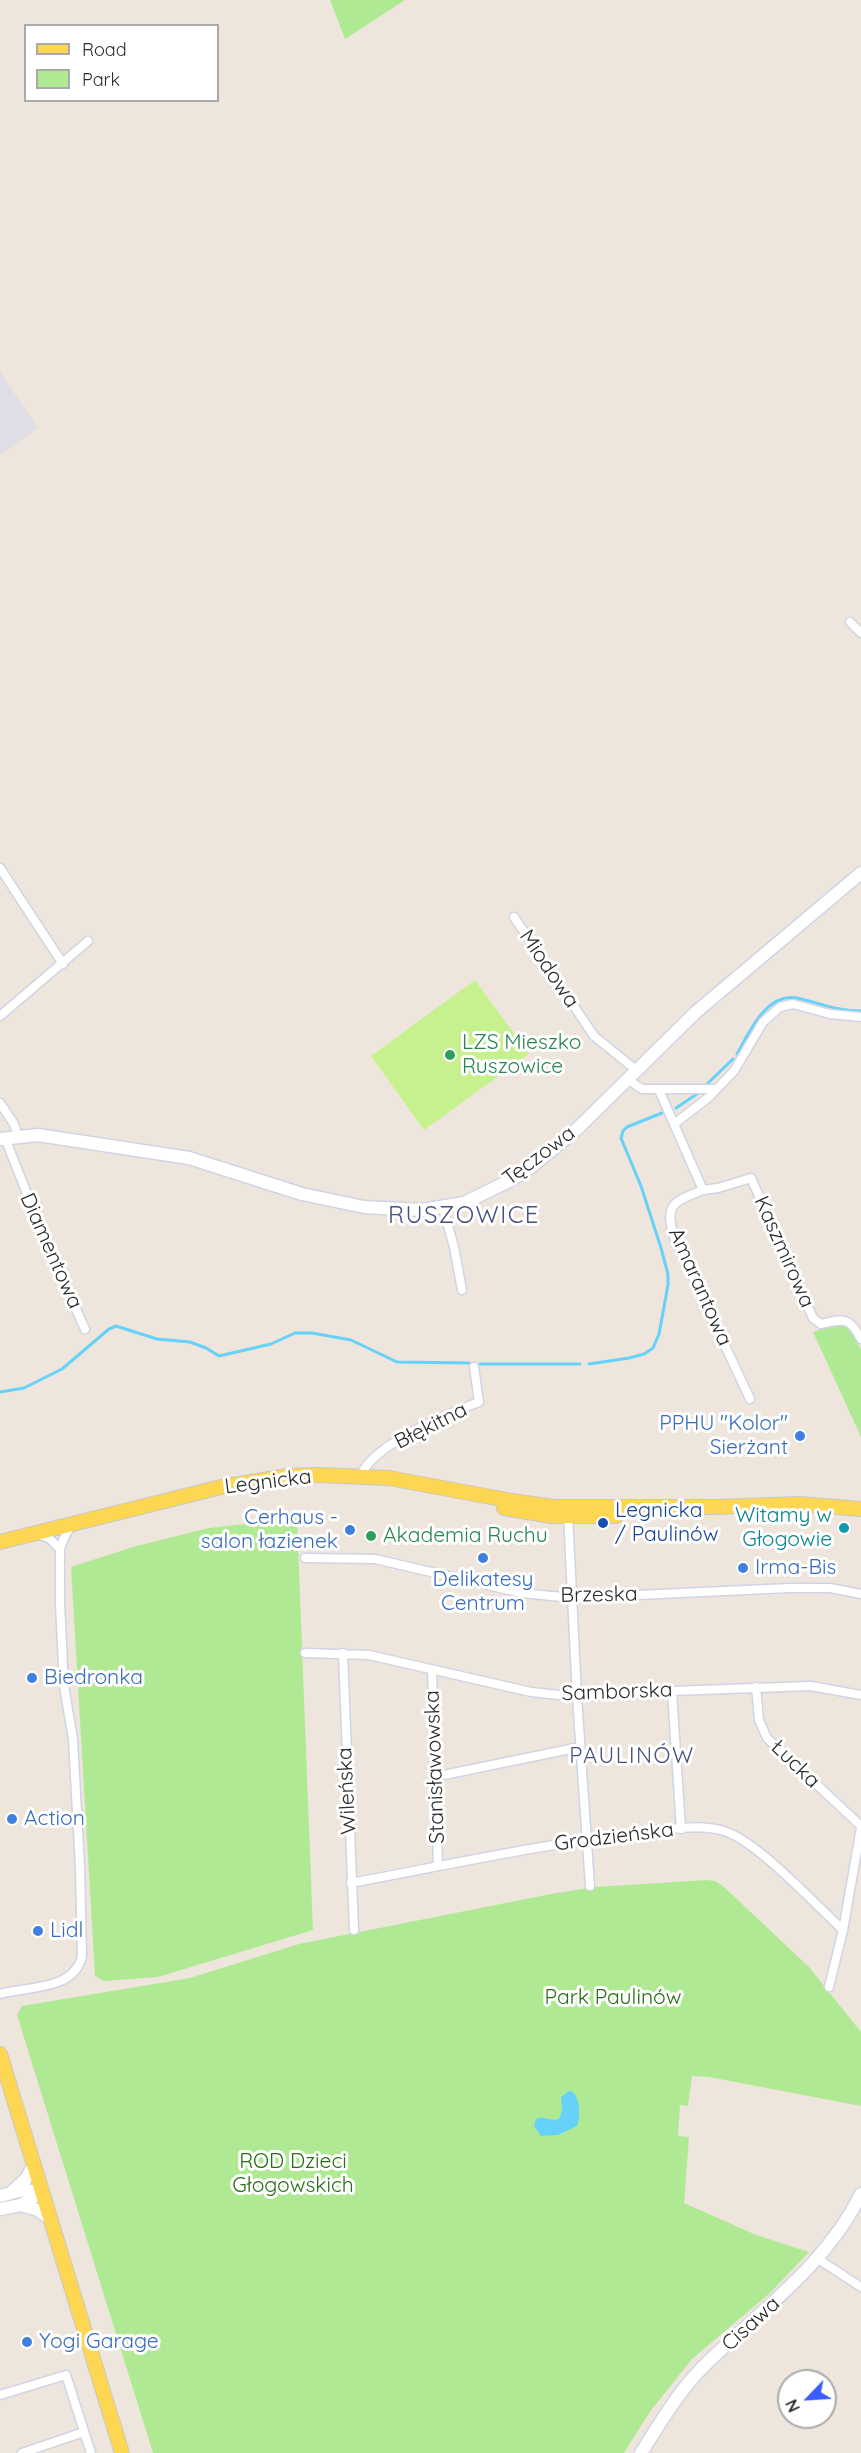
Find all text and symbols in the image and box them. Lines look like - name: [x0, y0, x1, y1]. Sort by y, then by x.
- legend: [24, 24, 219, 102]
- text: Road: [82, 38, 127, 61]
- text: Park: [82, 68, 120, 91]
- street label: Miodowa: [514, 925, 584, 1013]
- place label: LZS Mieszko Ruszowice: [462, 1030, 581, 1080]
- marker: LZS Mieszko Ruszowice: [443, 1048, 457, 1062]
- street label: Tęczowa: [498, 1121, 580, 1191]
- street label: Diamentowa: [14, 1189, 88, 1313]
- street label: Kaszmirowa: [748, 1192, 820, 1312]
- district label: RUSZOWICE: [388, 1202, 540, 1230]
- street label: Amarantowa: [663, 1224, 737, 1350]
- street label: Błękitna: [390, 1397, 472, 1455]
- place label: PPHU "Kolor" Sierżant: [659, 1411, 788, 1461]
- marker: PPHU "Kolor" Sierżant: [793, 1429, 807, 1443]
- street label: Legnicka: [223, 1464, 313, 1500]
- place label: Legnicka / Paulinów: [615, 1498, 719, 1548]
- place label: Witamy w Głogowie: [735, 1503, 832, 1553]
- place label: Cerhaus - salon łazienek: [201, 1505, 338, 1555]
- marker: Legnicka / Paulinów: [596, 1516, 610, 1530]
- marker: Witamy w Głogowie: [837, 1521, 851, 1535]
- marker: Cerhaus - salon łazienek: [343, 1523, 357, 1537]
- place label: Akademia Ruchu: [383, 1523, 548, 1549]
- marker: Akademia Ruchu: [364, 1529, 378, 1543]
- marker: Delikatesy Centrum: [476, 1551, 490, 1565]
- place label: Irma-Bis: [755, 1555, 836, 1581]
- marker: Irma-Bis: [736, 1561, 750, 1575]
- place label: Delikatesy Centrum: [433, 1567, 533, 1617]
- street label: Brzeska: [560, 1582, 638, 1608]
- place label: Biedronka: [44, 1665, 143, 1691]
- marker: Biedronka: [25, 1671, 39, 1685]
- street label: Samborska: [561, 1677, 673, 1707]
- street label: Stanisławowska: [420, 1690, 450, 1844]
- street label: Łucka: [765, 1734, 825, 1794]
- district label: PAULINÓW: [569, 1743, 695, 1769]
- street label: Wileńska: [332, 1747, 362, 1835]
- place label: Action: [24, 1806, 85, 1832]
- marker: Action: [5, 1812, 19, 1826]
- street label: Grodzieńska: [553, 1817, 675, 1857]
- place label: Lidl: [50, 1918, 83, 1944]
- marker: Lidl: [31, 1924, 45, 1938]
- park label: Park Paulinów: [544, 1985, 682, 2011]
- park label: ROD Dzieci Głogowskich: [232, 2149, 354, 2199]
- street label: Cisawa: [717, 2291, 785, 2357]
- place label: Yogi Garage: [39, 2329, 159, 2355]
- marker: Yogi Garage: [20, 2335, 34, 2349]
- north arrow: [777, 2369, 837, 2429]
- text: N: [781, 2396, 804, 2415]

